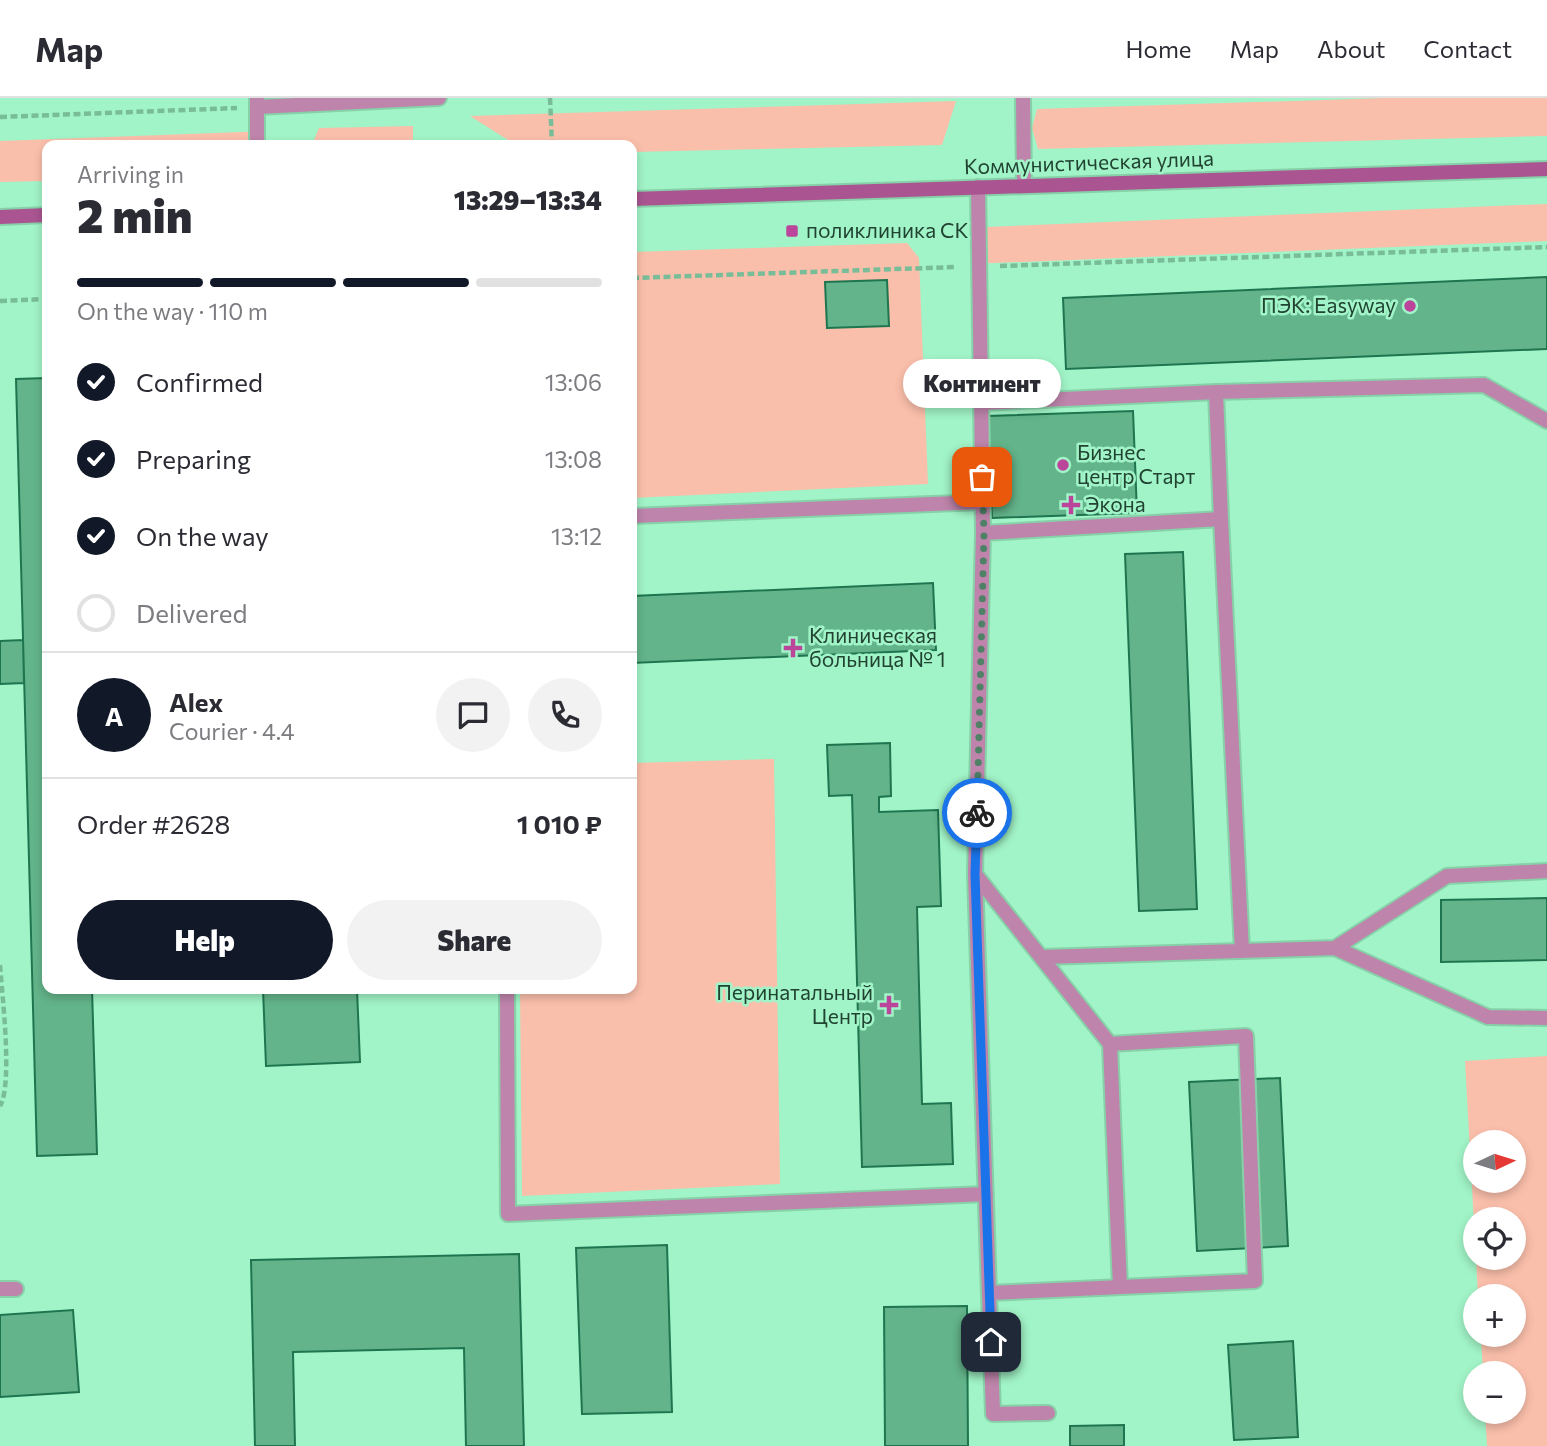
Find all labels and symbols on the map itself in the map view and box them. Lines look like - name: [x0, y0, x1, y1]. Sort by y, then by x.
- street label: Коммунистическая улица: [964, 145, 1214, 178]
- place label: поликлиника СК: [806, 217, 969, 242]
- marker: поликлиника СК: [784, 223, 800, 239]
- place label: ПЭК: Easyway: [1261, 292, 1396, 317]
- marker: ПЭК: Easyway: [1402, 298, 1418, 314]
- callout: Континент: [903, 358, 1061, 407]
- place label: Бизнес центр Старт: [1077, 439, 1195, 488]
- pin: [952, 447, 1012, 507]
- marker: Бизнес центр Старт: [1055, 457, 1071, 473]
- place label: Экона: [1085, 491, 1146, 516]
- marker: Экона: [1063, 497, 1079, 513]
- place label: Клиническая больница № 1: [809, 622, 946, 671]
- marker: Клиническая больница № 1: [783, 638, 803, 658]
- courier: [942, 778, 1012, 848]
- place label: Перинатальный Центр: [716, 979, 873, 1028]
- marker: Перинатальный Центр: [879, 995, 899, 1015]
- north arrow: [1463, 1130, 1526, 1194]
- pin: [961, 1312, 1021, 1372]

